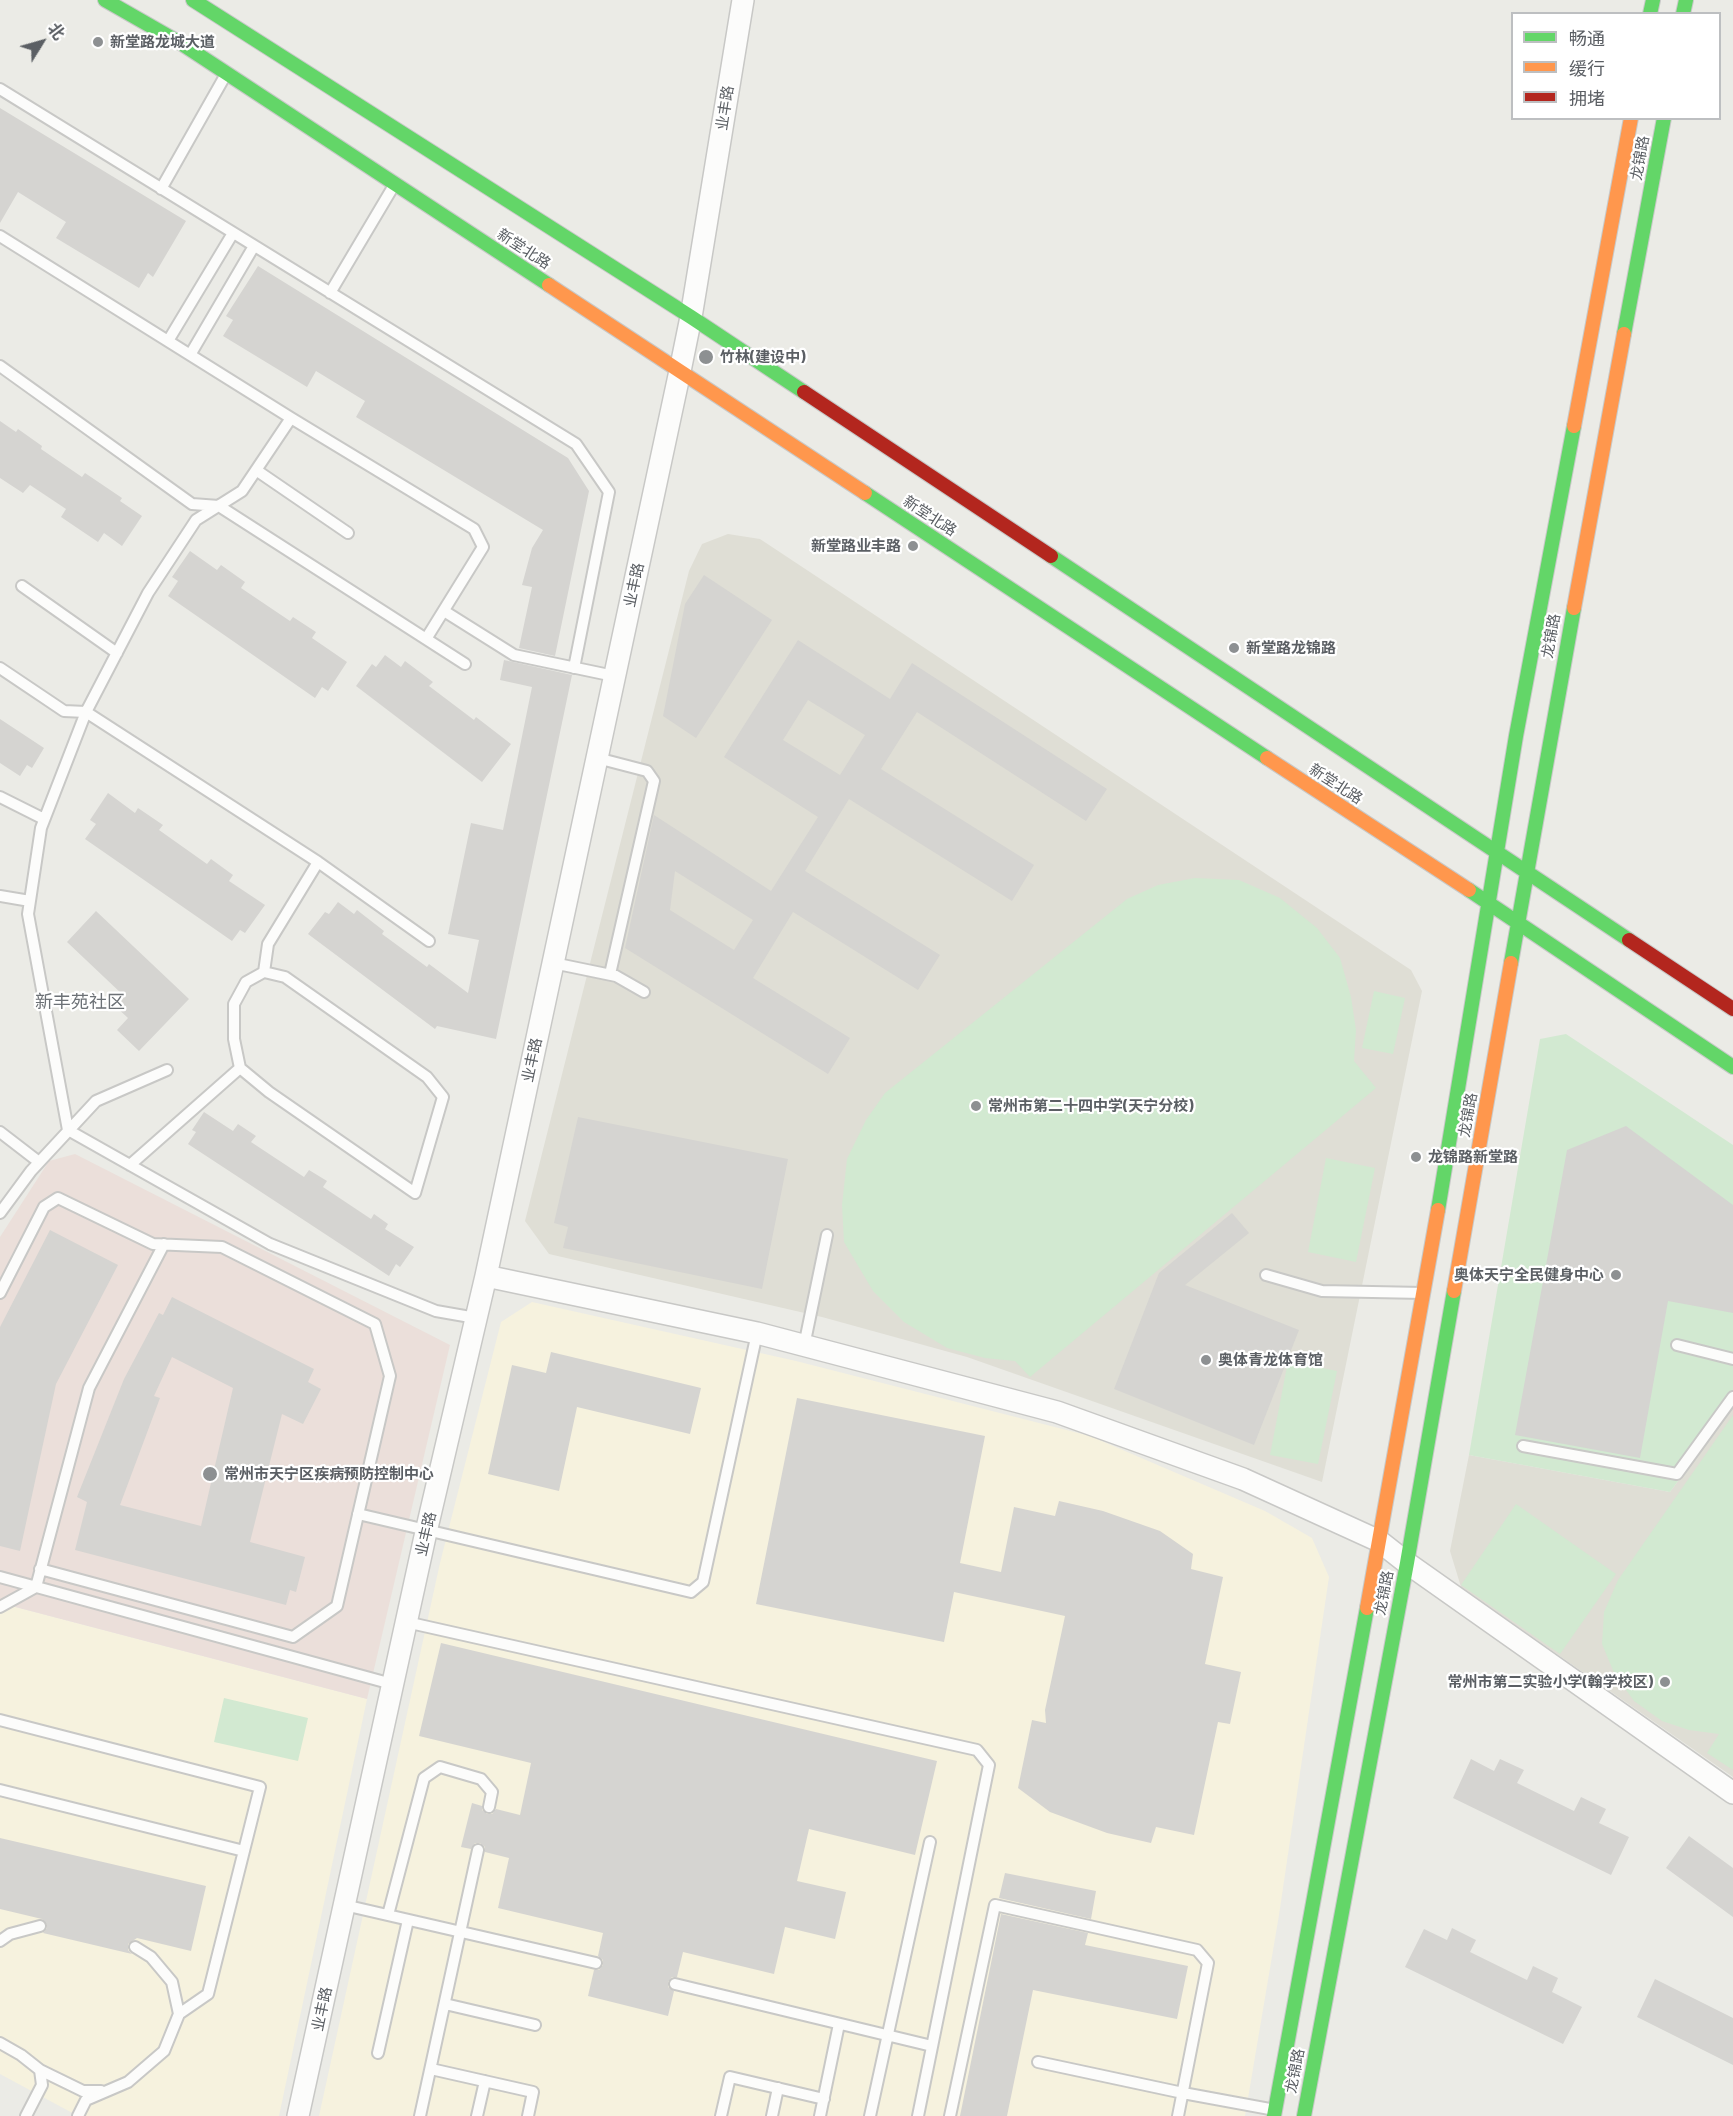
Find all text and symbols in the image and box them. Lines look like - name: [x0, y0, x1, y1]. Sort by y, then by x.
- north arrow: [12, 12, 72, 72]
- legend: [1511, 12, 1721, 120]
- text: 北: [44, 19, 69, 43]
- text: 畅通: [1569, 27, 1605, 49]
- place label: 新堂路龙城大道: [110, 33, 215, 51]
- marker: 新堂路龙城大道: [91, 35, 105, 49]
- text: 缓行: [1569, 57, 1605, 79]
- street label: 业丰路: [713, 84, 737, 132]
- text: 拥堵: [1569, 87, 1605, 109]
- street label: 龙锦路: [1627, 134, 1653, 182]
- street label: 新堂北路: [494, 225, 554, 273]
- marker: 竹林(建设中): [697, 348, 715, 366]
- place label: 竹林(建设中): [720, 348, 805, 366]
- street label: 新堂北路: [900, 492, 960, 540]
- place label: 新堂路业丰路: [811, 537, 901, 555]
- marker: 新堂路业丰路: [906, 539, 920, 553]
- street label: 业丰路: [621, 561, 647, 609]
- street label: 龙锦路: [1538, 612, 1564, 660]
- place label: 新堂路龙锦路: [1246, 639, 1336, 657]
- marker: 新堂路龙锦路: [1227, 641, 1241, 655]
- street label: 新堂北路: [1306, 760, 1366, 808]
- district label: 新丰苑社区: [35, 991, 125, 1013]
- street label: 业丰路: [519, 1036, 545, 1084]
- street label: 龙锦路: [1455, 1091, 1481, 1139]
- place label: 常州市第二十四中学(天宁分校): [988, 1097, 1193, 1115]
- marker: 常州市第二十四中学(天宁分校): [969, 1099, 983, 1113]
- place label: 龙锦路新堂路: [1428, 1148, 1518, 1166]
- marker: 龙锦路新堂路: [1409, 1150, 1423, 1164]
- place label: 奥体天宁全民健身中心: [1454, 1266, 1604, 1284]
- marker: 奥体天宁全民健身中心: [1609, 1268, 1623, 1282]
- place label: 奥体青龙体育馆: [1218, 1351, 1323, 1369]
- marker: 奥体青龙体育馆: [1199, 1353, 1213, 1367]
- marker: 常州市天宁区疾病预防控制中心: [201, 1465, 219, 1483]
- place label: 常州市天宁区疾病预防控制中心: [224, 1465, 434, 1483]
- street label: 业丰路: [412, 1510, 440, 1558]
- street label: 龙锦路: [1371, 1569, 1397, 1617]
- place label: 常州市第二实验小学(翰学校区): [1448, 1673, 1653, 1691]
- marker: 常州市第二实验小学(翰学校区): [1658, 1675, 1672, 1689]
- street label: 业丰路: [309, 1985, 335, 2033]
- street label: 龙锦路: [1282, 2047, 1308, 2095]

